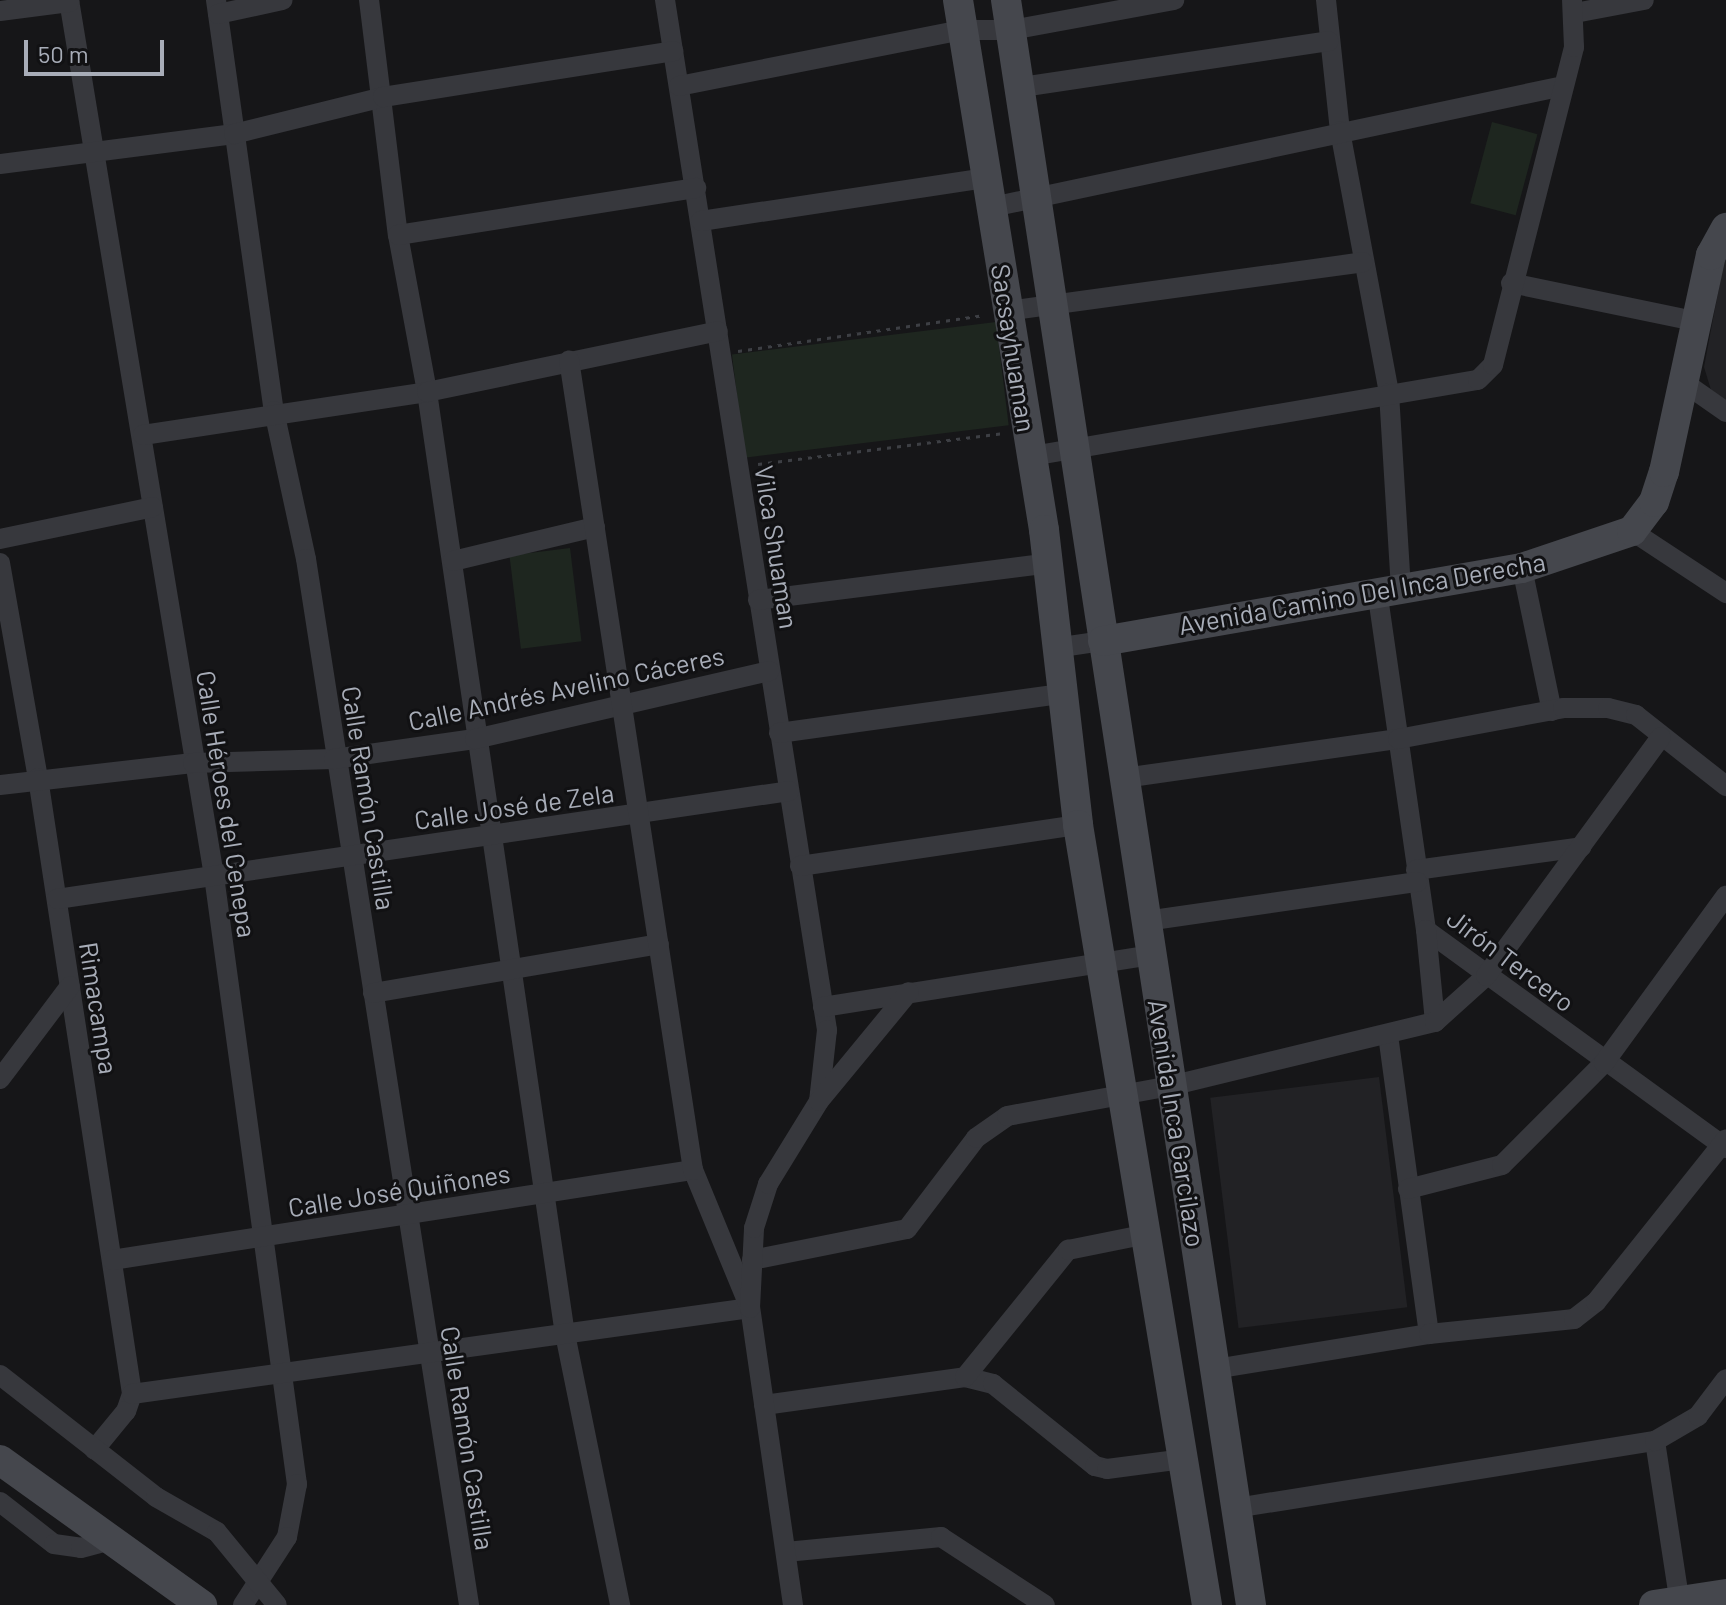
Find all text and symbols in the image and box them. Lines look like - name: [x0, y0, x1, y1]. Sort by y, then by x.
- scale bar: [28, 24, 168, 74]
- text: 50 m: [38, 39, 89, 68]
- street label: Sacsayhuaman: [985, 262, 1043, 434]
- street label: Vilca Shuaman: [749, 463, 805, 631]
- street label: Avenida Camino Del Inca Derecha: [1176, 545, 1548, 641]
- street label: Calle Andrés Avelino Cáceres: [405, 639, 727, 737]
- street label: Calle Héroes del Cenepa: [190, 668, 264, 940]
- street label: Calle Ramón Castilla: [336, 684, 402, 912]
- street label: Calle José de Zela: [412, 777, 616, 835]
- street label: Jirón Tercero: [1441, 902, 1581, 1018]
- street label: Rimacampa: [73, 940, 125, 1076]
- street label: Avenida Inca Garcilazo: [1142, 997, 1212, 1249]
- street label: Calle José Quiñones: [286, 1157, 512, 1223]
- street label: Calle Ramón Castilla: [435, 1324, 501, 1552]

